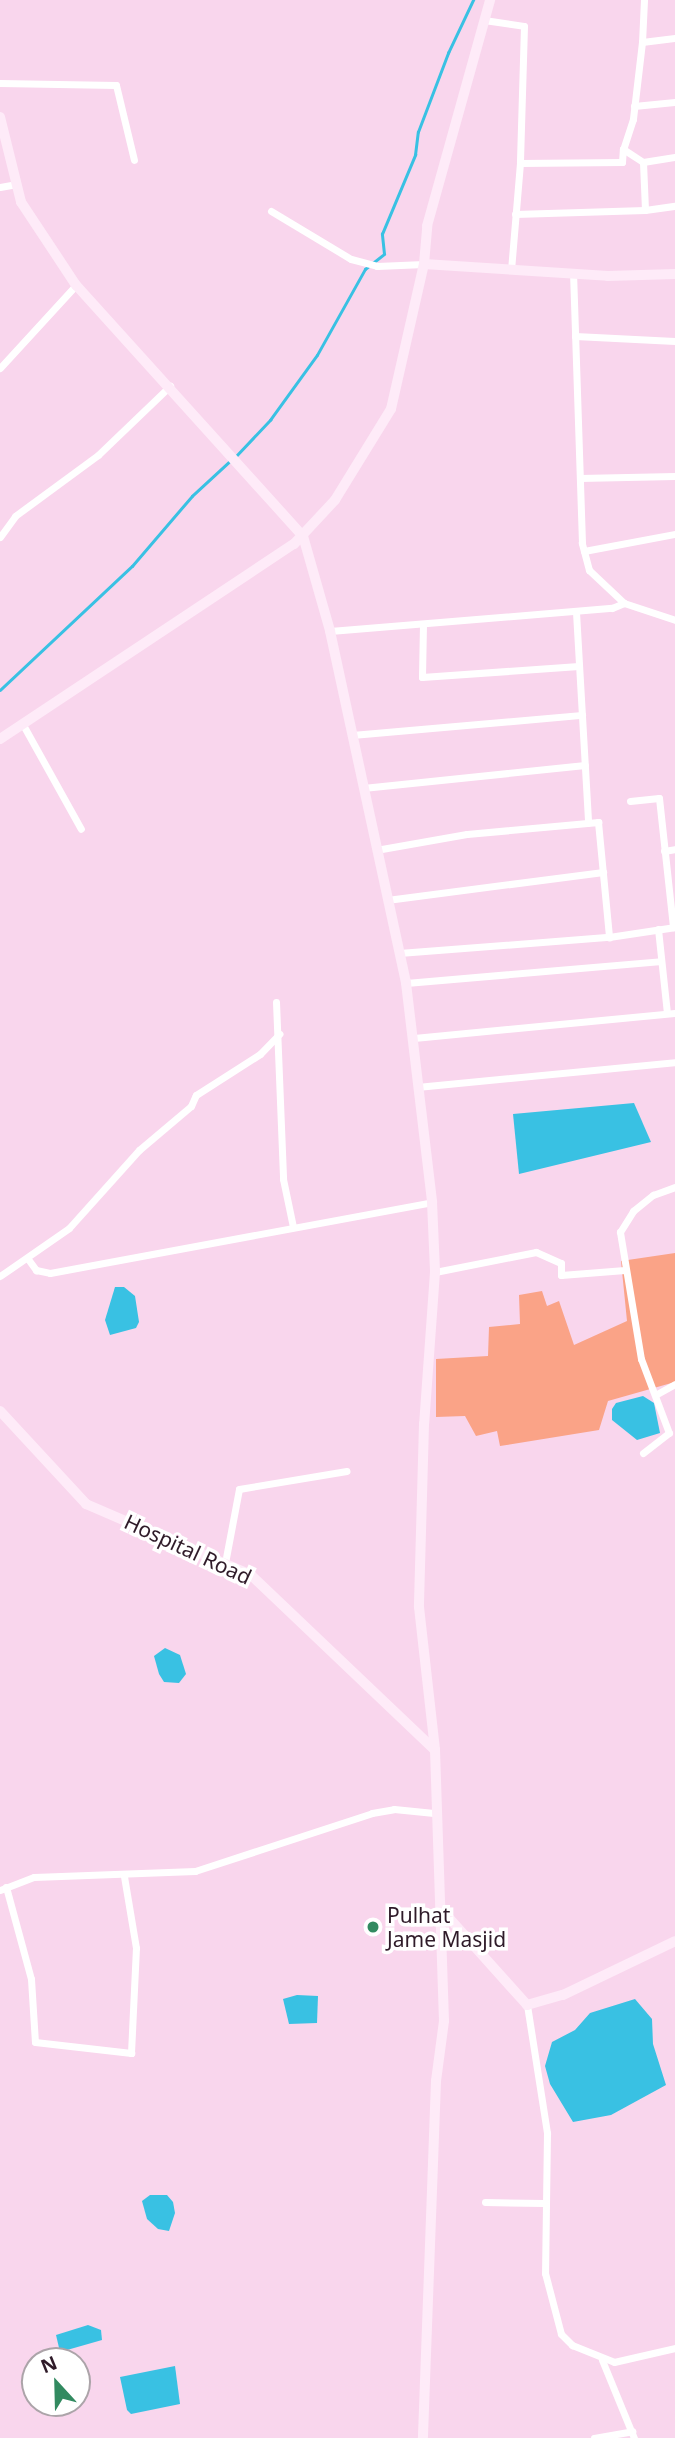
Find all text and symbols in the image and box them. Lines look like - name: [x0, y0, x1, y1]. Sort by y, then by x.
- street label: Hospital Road: [120, 1509, 256, 1589]
- place label: Pulhat Jame Masjid: [387, 1902, 506, 1952]
- marker: Pulhat Jame Masjid: [365, 1919, 381, 1935]
- north arrow: [21, 2347, 91, 2417]
- text: N: [37, 2349, 61, 2379]

